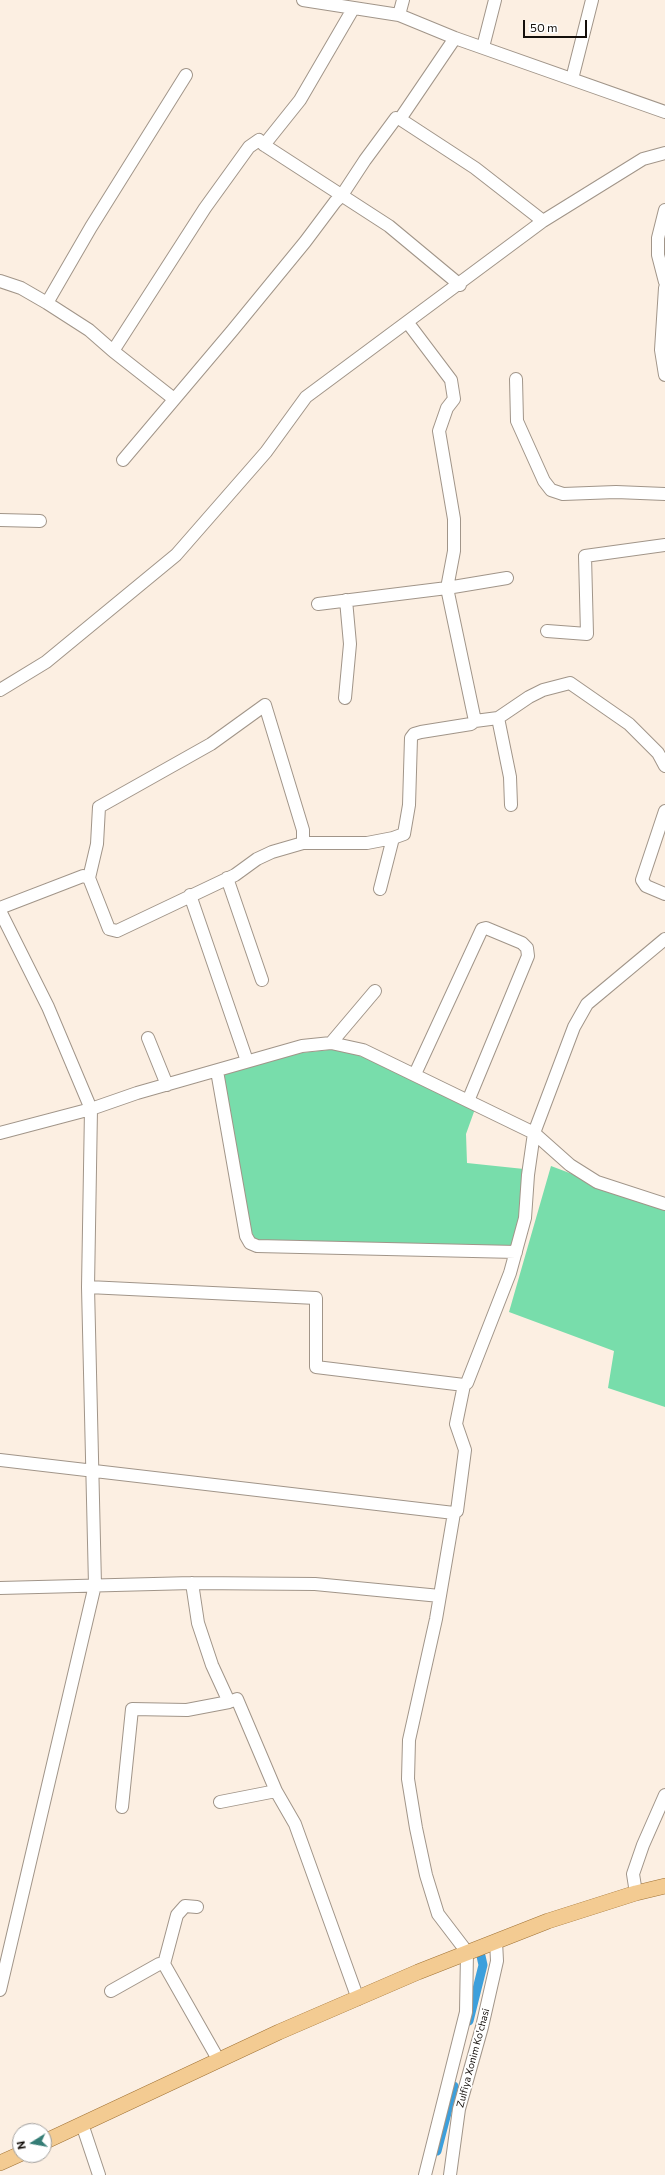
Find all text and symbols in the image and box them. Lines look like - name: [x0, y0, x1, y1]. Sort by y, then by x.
- scale bar: [525, 12, 589, 38]
- text: 50 m: [530, 20, 558, 34]
- street label: Zulfiya Xonim Ko'chasi: [454, 2007, 492, 2109]
- north arrow: [12, 2123, 52, 2163]
- text: N: [14, 2140, 28, 2150]

